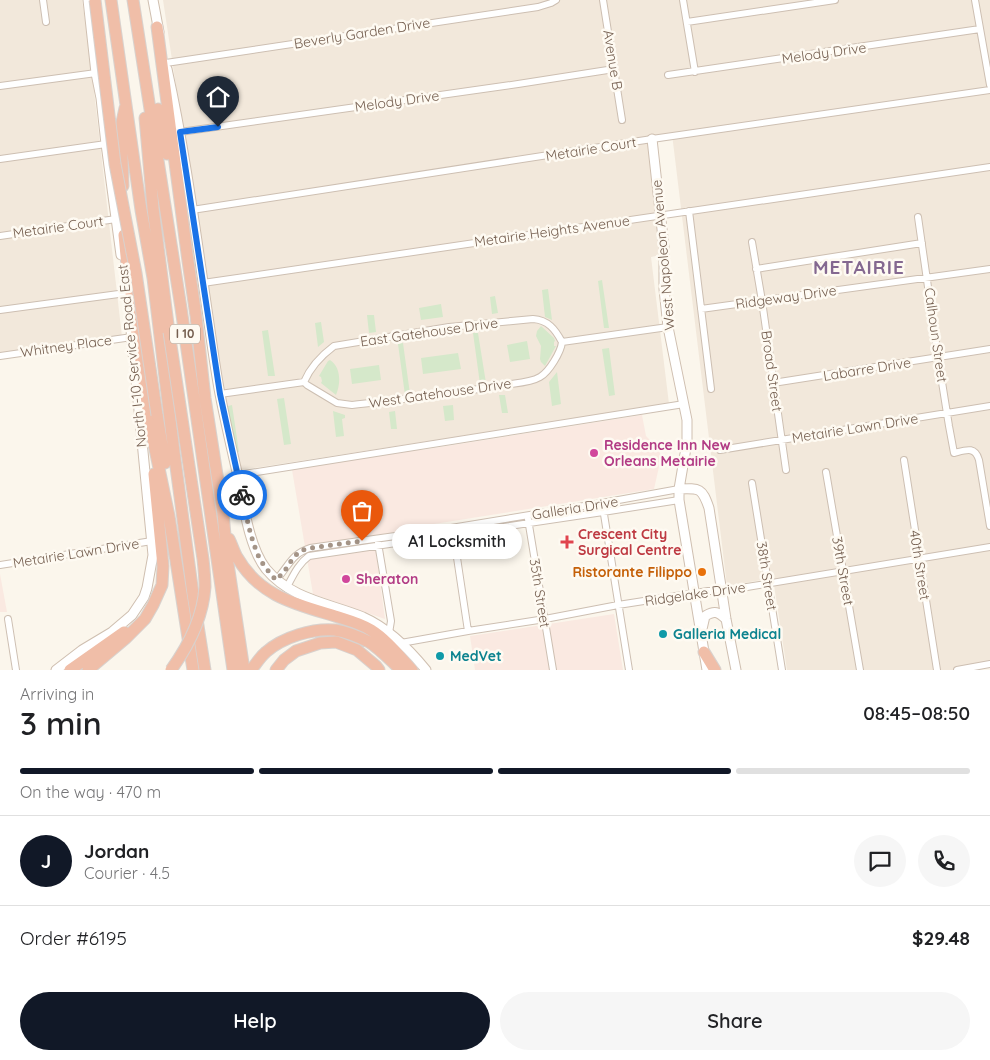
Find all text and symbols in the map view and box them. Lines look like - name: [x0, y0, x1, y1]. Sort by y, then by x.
- street label: Beverly Garden Drive: [293, 13, 432, 53]
- street label: Avenue B: [599, 29, 627, 91]
- street label: Melody Drive: [781, 38, 867, 68]
- pin: [197, 76, 239, 127]
- icon: home: [204, 83, 232, 111]
- street label: Melody Drive: [354, 86, 440, 116]
- street label: Metairie Court: [544, 133, 638, 165]
- street label: West Napoleon Avenue: [647, 179, 679, 331]
- street label: Metairie Heights Avenue: [473, 211, 631, 251]
- street label: Metairie Court: [11, 212, 105, 242]
- district label: METAIRIE: [813, 255, 905, 279]
- street label: North I-10 Service Road East: [113, 263, 151, 448]
- street label: Ridgeway Drive: [734, 281, 838, 313]
- street label: Calhoun Street: [920, 287, 952, 384]
- street label: East Gatehouse Drive: [359, 313, 499, 351]
- road number: I 10: [170, 324, 200, 344]
- street label: Broad Street: [757, 329, 787, 413]
- street label: Whitney Place: [19, 331, 113, 361]
- street label: Labarre Drive: [822, 353, 912, 385]
- street label: West Gatehouse Drive: [368, 374, 512, 412]
- street label: Metairie Lawn Drive: [790, 409, 920, 447]
- place label: Residence Inn New Orleans Metairie: [604, 436, 731, 470]
- marker: Residence Inn New Orleans Metairie: [588, 447, 600, 459]
- courier: [217, 470, 267, 520]
- icon: bike: [228, 481, 256, 509]
- pin: [341, 490, 383, 541]
- street label: Galleria Drive: [531, 492, 619, 524]
- icon: bag: [348, 497, 376, 525]
- callout: A1 Locksmith: [392, 524, 522, 558]
- place label: Crescent City Surgical Centre: [578, 525, 682, 559]
- street label: 40th Street: [906, 529, 934, 601]
- text: A1 Locksmith: [408, 531, 506, 551]
- street label: Metairie Lawn Drive: [11, 534, 141, 572]
- marker: Crescent City Surgical Centre: [560, 535, 574, 549]
- street label: 39th Street: [828, 535, 858, 607]
- street label: 38th Street: [753, 540, 781, 612]
- street label: 35th Street: [526, 557, 554, 629]
- place label: Ristorante Filippo: [572, 563, 692, 581]
- marker: Ristorante Filippo: [696, 566, 708, 578]
- place label: Sheraton: [356, 570, 418, 588]
- marker: Sheraton: [340, 573, 352, 585]
- street label: Ridgelake Drive: [643, 578, 747, 610]
- place label: Galleria Medical: [673, 625, 781, 643]
- marker: Galleria Medical: [657, 628, 669, 640]
- place label: MedVet: [450, 647, 502, 665]
- marker: MedVet: [434, 650, 446, 662]
- text: Arriving in: [20, 684, 94, 704]
- text: 08:45–08:50: [863, 701, 970, 725]
- text: 3 min: [20, 703, 102, 743]
- text: On the way · 470 m: [20, 782, 161, 802]
- button: chat: [854, 835, 906, 887]
- button: phone: [918, 835, 970, 887]
- text: Jordan: [84, 839, 149, 863]
- text: J: [41, 849, 51, 873]
- text: Courier · 4.5: [84, 863, 170, 883]
- text: Order #6195: [20, 926, 127, 950]
- text: $29.48: [912, 926, 970, 950]
- button: Help: [20, 992, 490, 1050]
- button: Share: [500, 992, 970, 1050]

